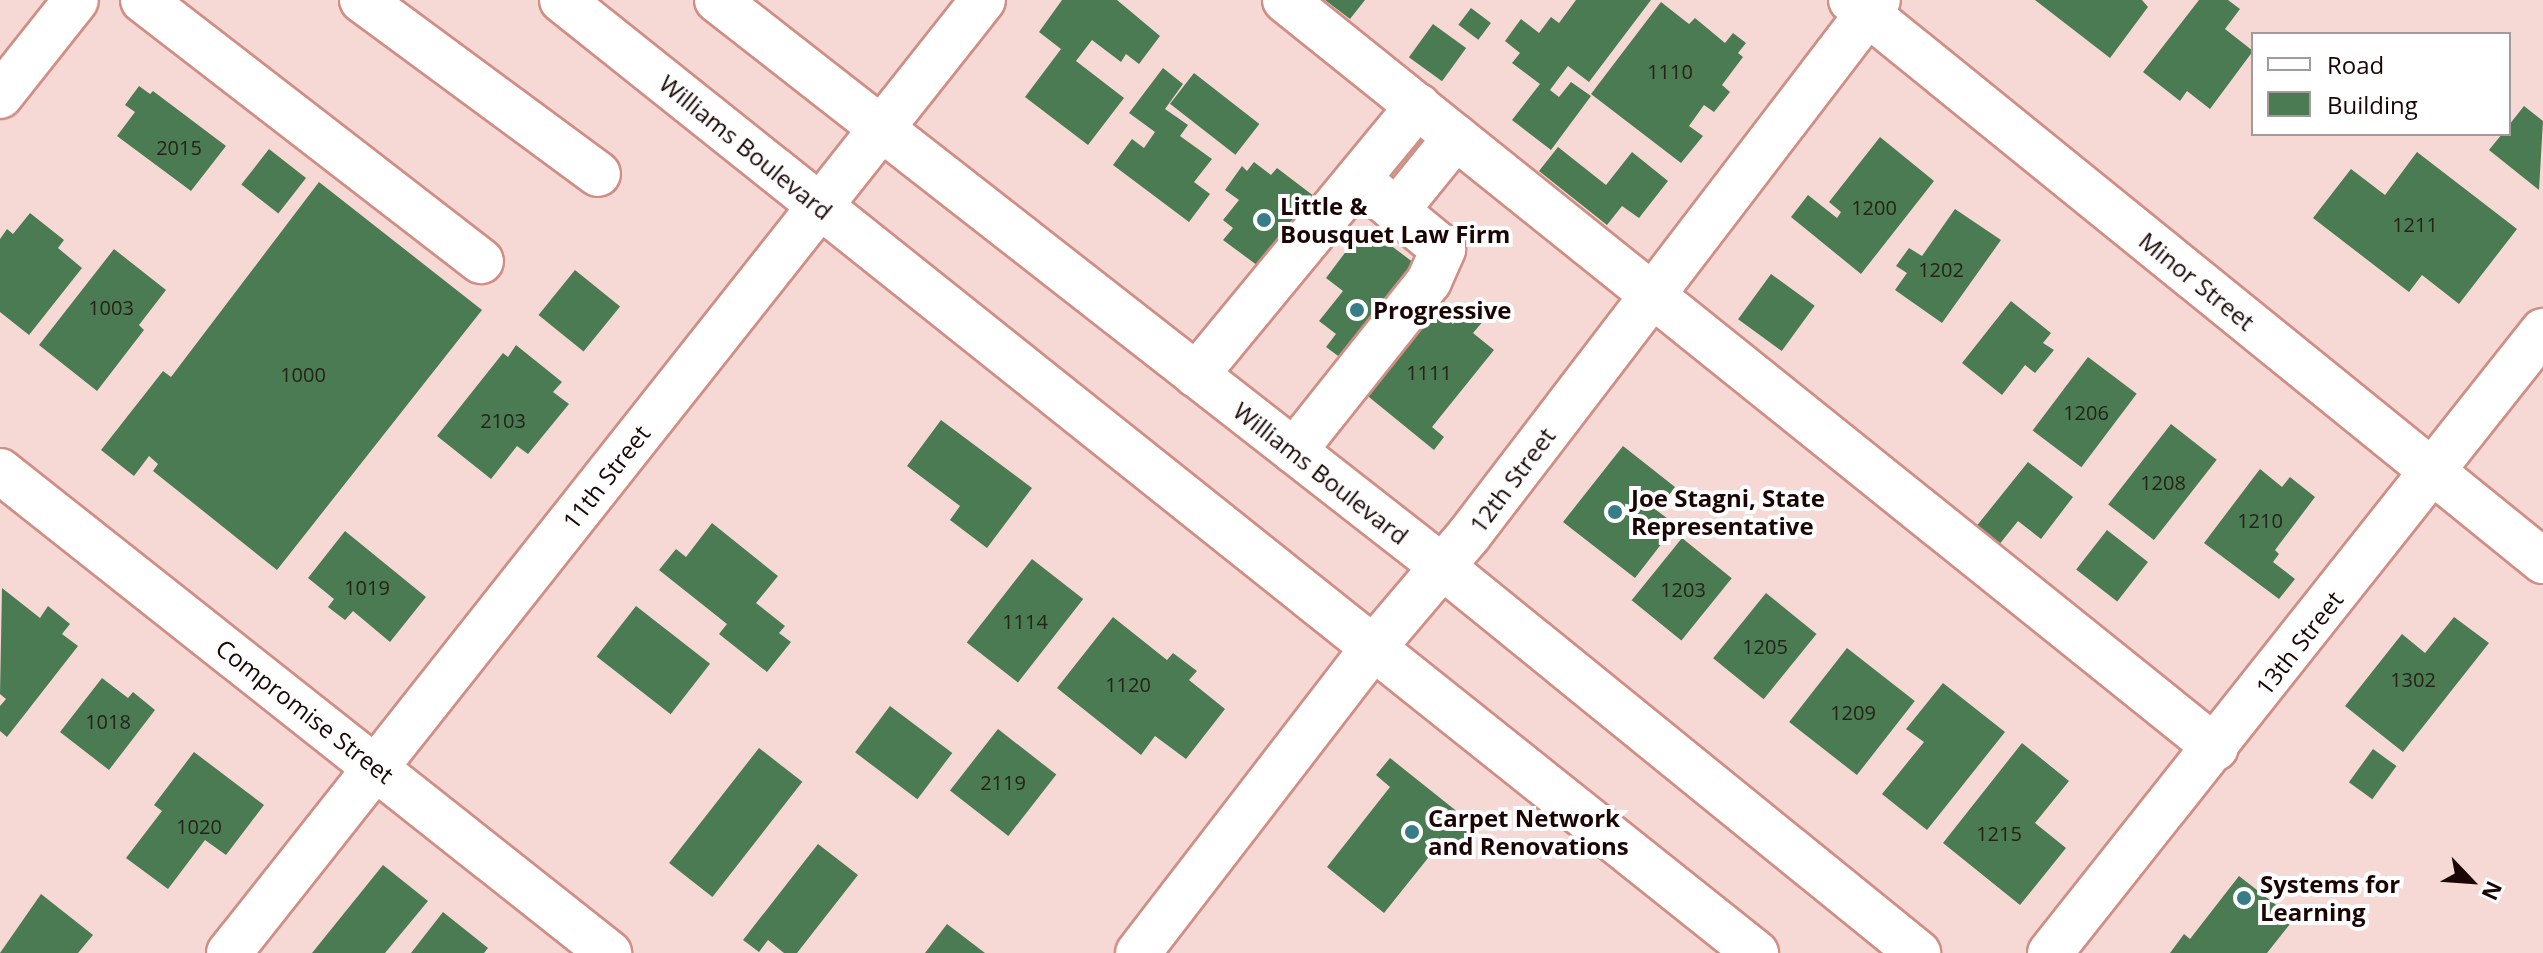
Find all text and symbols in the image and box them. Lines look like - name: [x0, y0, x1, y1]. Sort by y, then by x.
- legend: [2251, 32, 2511, 136]
- text: Road: [2327, 48, 2384, 81]
- house number: 1110: [1647, 59, 1693, 83]
- street label: Williams Boulevard: [654, 69, 838, 225]
- text: Building: [2327, 88, 2418, 121]
- house number: 2015: [156, 135, 202, 159]
- place label: Little & Bousquet Law Firm: [1280, 192, 1510, 248]
- house number: 1200: [1851, 195, 1897, 219]
- marker: Little & Bousquet Law Firm: [1255, 211, 1273, 229]
- house number: 1211: [2392, 212, 2438, 236]
- street label: Minor Street: [2134, 226, 2260, 336]
- house number: 1202: [1918, 257, 1964, 281]
- house number: 1003: [88, 295, 134, 319]
- place label: Progressive: [1373, 296, 1511, 324]
- marker: Progressive: [1348, 301, 1366, 319]
- house number: 1111: [1406, 360, 1452, 384]
- house number: 1000: [280, 362, 326, 386]
- street label: Williams Boulevard: [1228, 396, 1414, 550]
- house number: 1206: [2063, 400, 2109, 424]
- house number: 2103: [480, 408, 526, 432]
- street label: 11th Street: [556, 419, 656, 535]
- street label: 12th Street: [1463, 422, 1561, 538]
- house number: 1208: [2140, 470, 2186, 494]
- place label: Joe Stagni, State Representative: [1631, 484, 1825, 540]
- marker: Joe Stagni, State Representative: [1606, 503, 1624, 521]
- house number: 1210: [2237, 508, 2283, 532]
- house number: 1019: [344, 575, 390, 599]
- house number: 1203: [1660, 577, 1706, 601]
- street label: 13th Street: [2249, 585, 2349, 701]
- house number: 1114: [1002, 609, 1048, 633]
- street label: Compromise Street: [211, 633, 399, 789]
- house number: 1205: [1742, 634, 1788, 658]
- house number: 1302: [2390, 667, 2436, 691]
- house number: 1120: [1105, 672, 1151, 696]
- house number: 1209: [1830, 700, 1876, 724]
- house number: 1018: [85, 709, 131, 733]
- house number: 2119: [980, 770, 1026, 794]
- place label: Carpet Network and Renovations: [1428, 804, 1629, 860]
- house number: 1020: [176, 814, 222, 838]
- house number: 1215: [1976, 821, 2022, 845]
- marker: Carpet Network and Renovations: [1403, 823, 1421, 841]
- north arrow: [2431, 841, 2511, 921]
- place label: Systems for Learning: [2260, 870, 2400, 926]
- text: N: [2475, 877, 2510, 906]
- marker: Systems for Learning: [2235, 889, 2253, 907]

